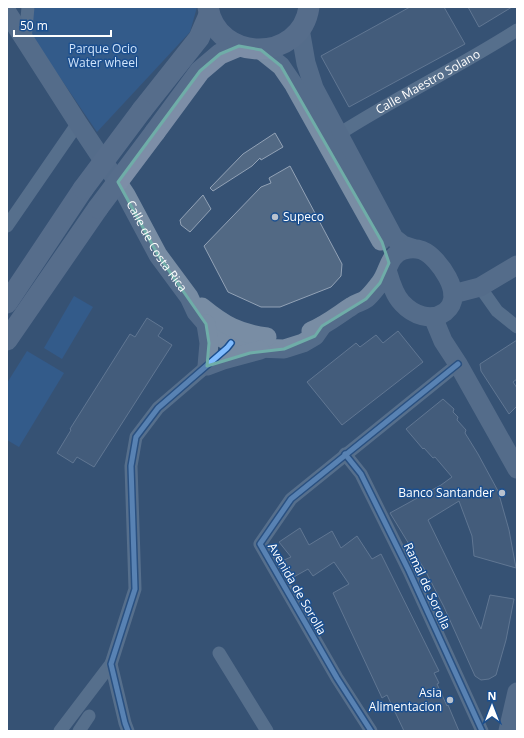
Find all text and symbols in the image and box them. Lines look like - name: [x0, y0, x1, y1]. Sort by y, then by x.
- scale bar: [14, 12, 111, 38]
- text: 50 m: [20, 17, 48, 34]
- park label: Parque Ocio Water wheel: [68, 40, 138, 71]
- street label: Calle Maestro Solano: [372, 45, 483, 118]
- street label: Calle de Costa Rica: [122, 197, 191, 295]
- place label: Supeco: [283, 208, 324, 225]
- marker: Supeco: [270, 212, 280, 222]
- place label: Banco Santander: [398, 484, 494, 501]
- marker: Banco Santander: [497, 488, 507, 498]
- street label: Avenida de Sorolla: [264, 540, 331, 638]
- street label: Ramal de Sorolla: [400, 540, 455, 632]
- place label: Asia Alimentacion: [369, 684, 442, 715]
- north arrow: [472, 686, 512, 726]
- text: N: [488, 688, 496, 703]
- marker: Asia Alimentacion: [445, 695, 455, 705]

